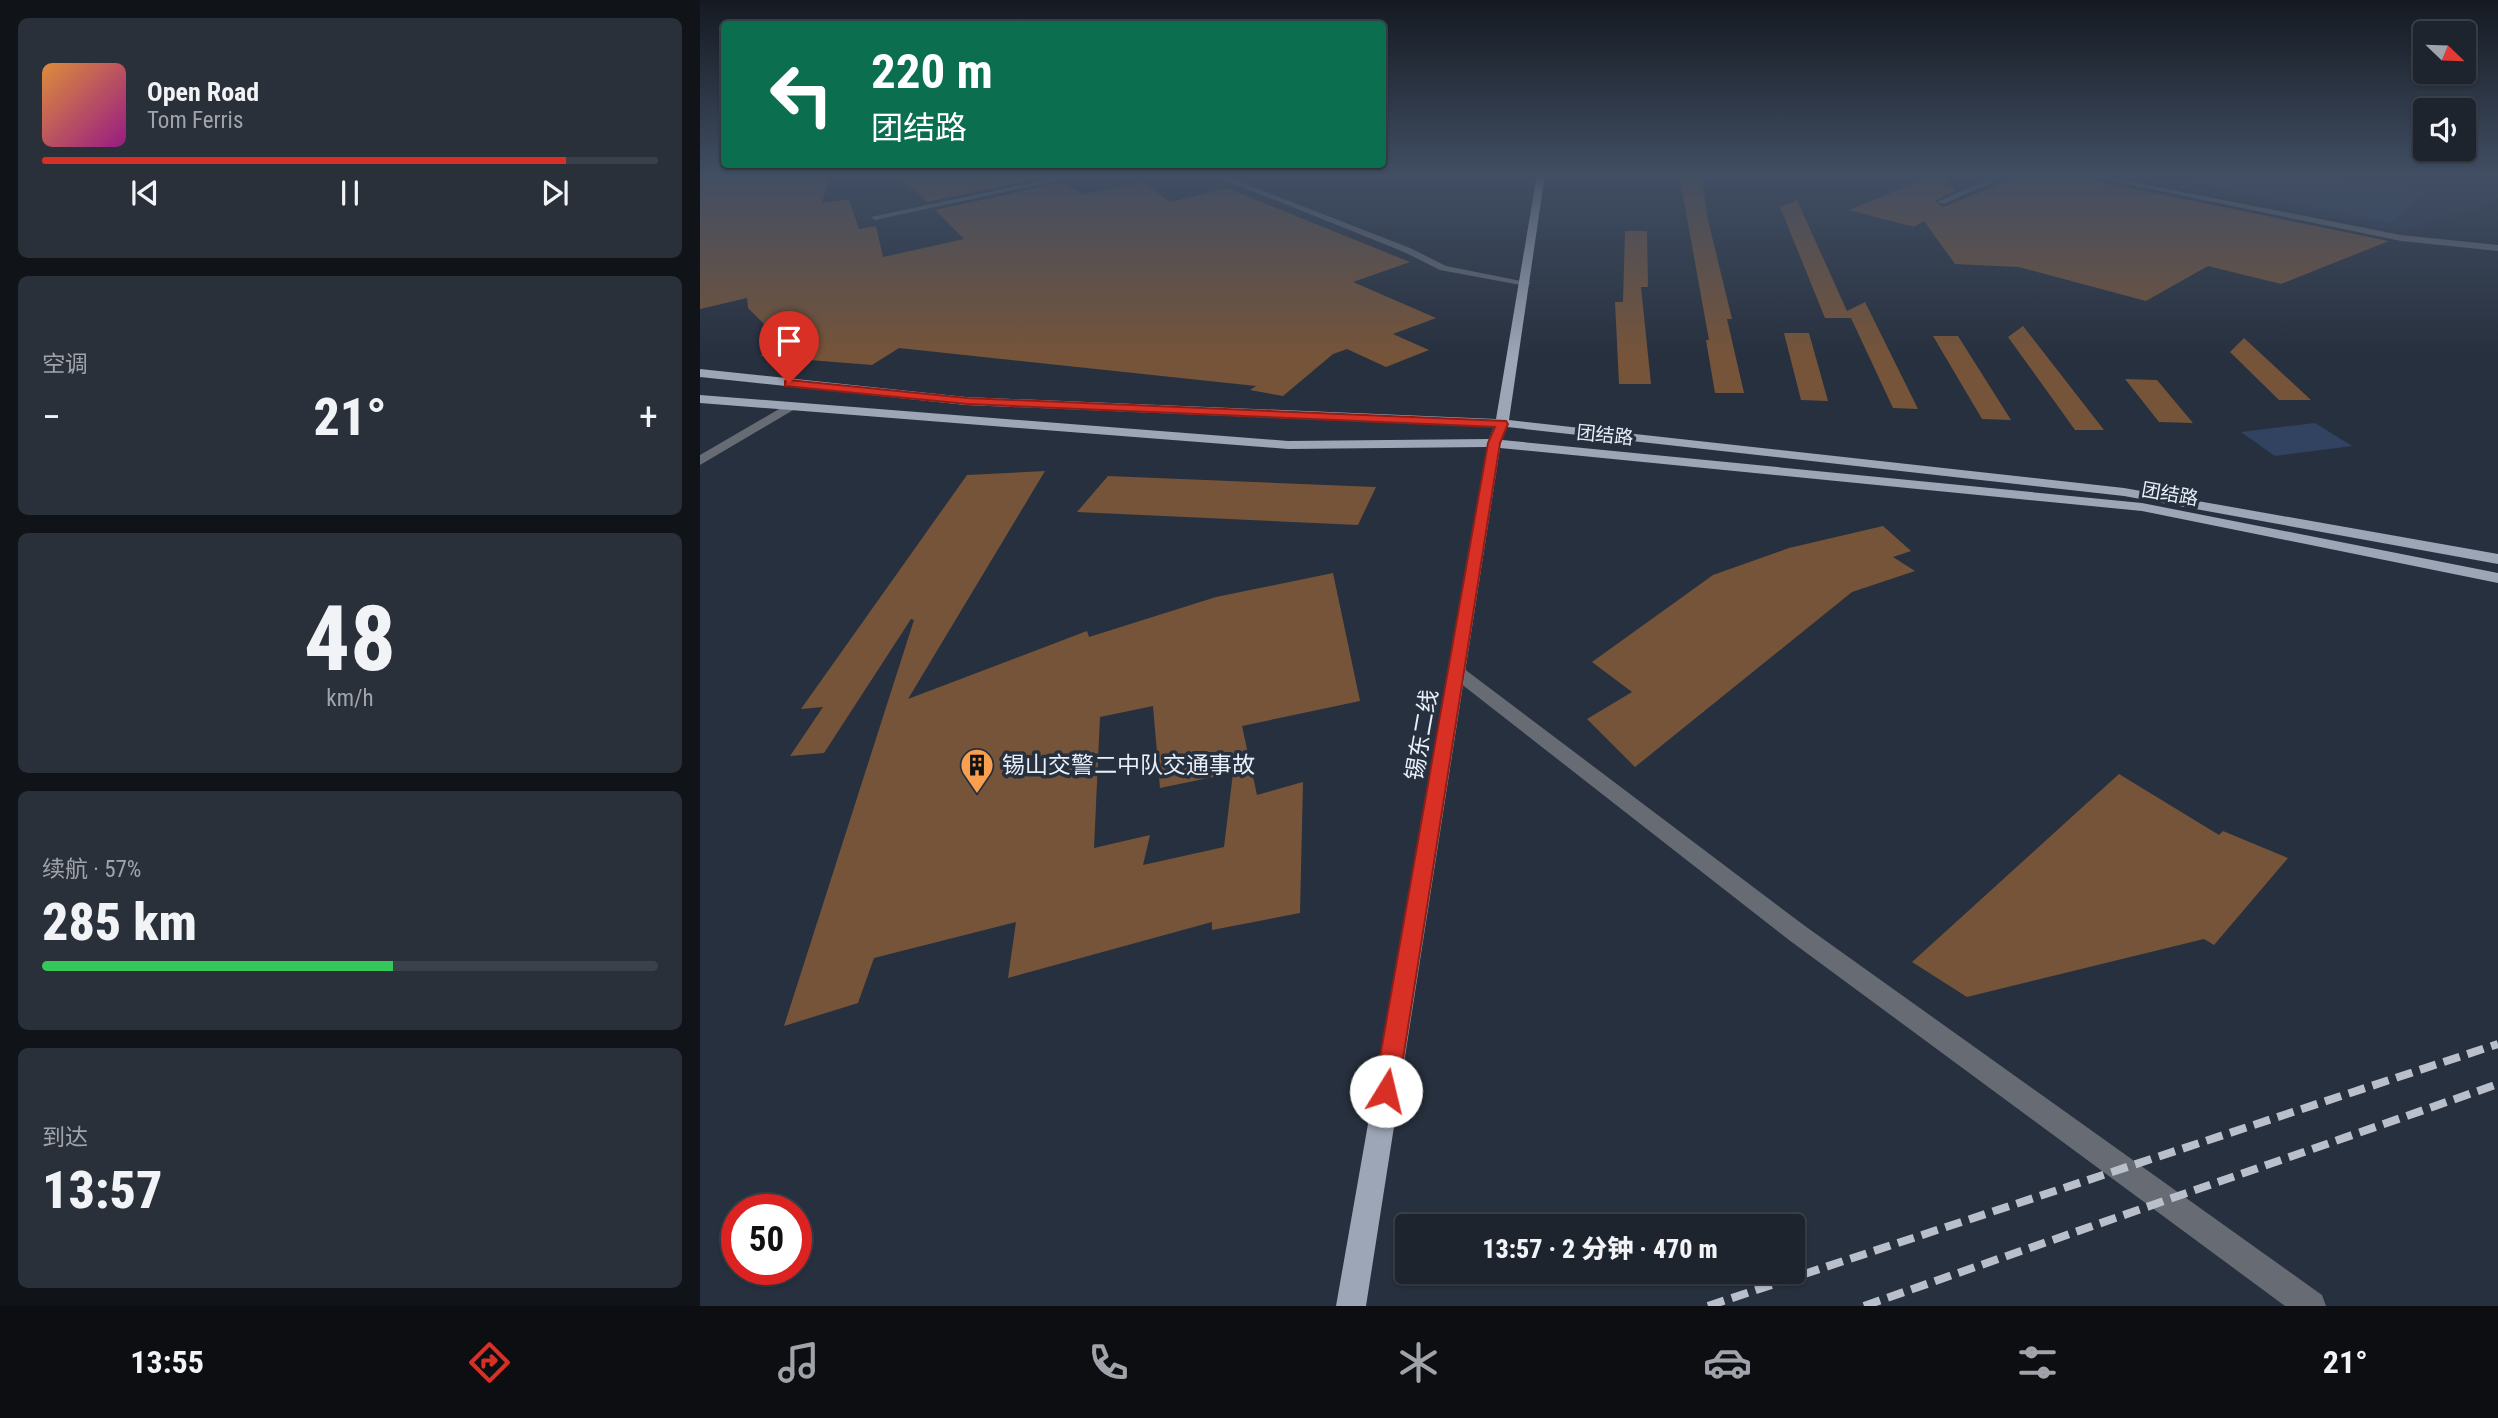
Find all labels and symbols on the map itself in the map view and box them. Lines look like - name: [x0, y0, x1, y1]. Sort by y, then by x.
- north arrow: [2413, 21, 2476, 84]
- pin: [759, 311, 819, 383]
- street label: 团结路: [1575, 421, 1635, 449]
- street label: 团结路: [2140, 478, 2200, 510]
- street label: 锡东二线: [1401, 687, 1443, 783]
- building icon: 锡山交警二中队交通事故: [958, 746, 996, 795]
- place label: 锡山交警二中队交通事故: [1002, 752, 1255, 779]
- position arrow: [1349, 1054, 1423, 1128]
- speed limit sign: 50: [721, 1194, 812, 1285]

